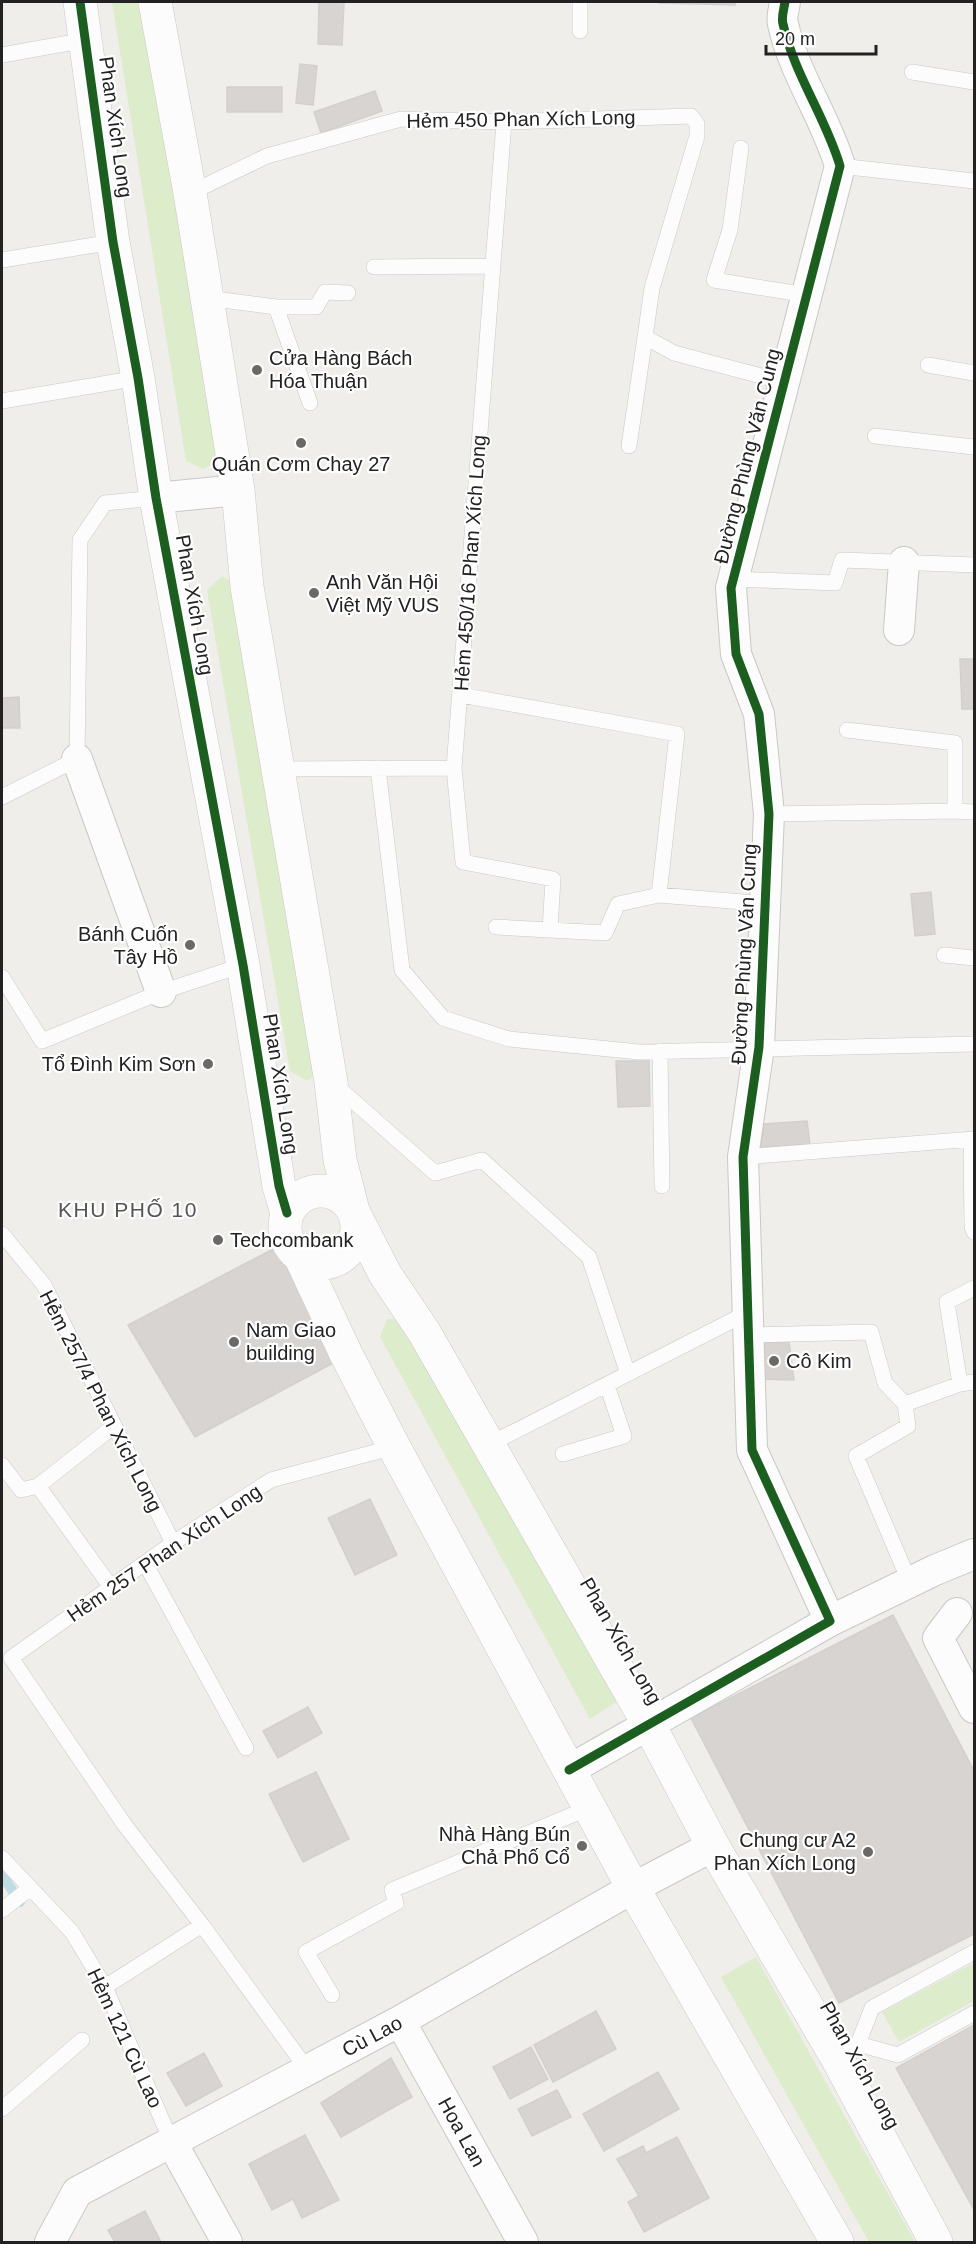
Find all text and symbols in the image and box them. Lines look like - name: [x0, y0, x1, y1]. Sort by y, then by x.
- scale bar: [766, 18, 876, 56]
- text: 20 m: [775, 29, 815, 49]
- street label: Phan Xích Long: [95, 55, 137, 199]
- street label: Hẻm 450 Phan Xích Long: [406, 106, 636, 132]
- street label: Đường Phùng Văn Cung: [710, 346, 784, 566]
- place label: Cửa Hàng Bách Hóa Thuận: [269, 347, 412, 392]
- marker: Cửa Hàng Bách Hóa Thuận: [250, 363, 264, 377]
- street label: Hẻm 450/16 Phan Xích Long: [450, 434, 490, 692]
- marker: Quán Cơm Chay 27: [294, 436, 308, 450]
- place label: Quán Cơm Chay 27: [212, 453, 390, 475]
- street label: Phan Xích Long: [172, 533, 218, 677]
- place label: Anh Văn Hội Việt Mỹ VUS: [326, 571, 439, 616]
- marker: Anh Văn Hội Việt Mỹ VUS: [307, 586, 321, 600]
- street label: Đường Phùng Văn Cung: [727, 843, 761, 1065]
- place label: Bánh Cuốn Tây Hồ: [78, 923, 178, 968]
- marker: Bánh Cuốn Tây Hồ: [183, 938, 197, 952]
- street label: Phan Xích Long: [259, 1012, 303, 1156]
- place label: Tổ Đình Kim Sơn: [42, 1053, 196, 1075]
- marker: Tổ Đình Kim Sơn: [201, 1057, 215, 1071]
- district label: KHU PHỐ 10: [58, 1198, 198, 1221]
- place label: Techcombank: [230, 1229, 354, 1251]
- marker: Techcombank: [211, 1233, 225, 1247]
- street label: Hẻm 257/4 Phan Xích Long: [35, 1287, 167, 1515]
- place label: Nam Giao building: [246, 1319, 336, 1364]
- marker: Nam Giao building: [227, 1335, 241, 1349]
- place label: Cô Kim: [786, 1350, 852, 1372]
- marker: Cô Kim: [767, 1354, 781, 1368]
- street label: Hẻm 257 Phan Xích Long: [63, 1480, 265, 1626]
- street label: Phan Xích Long: [576, 1574, 666, 1708]
- place label: Nhà Hàng Bún Chả Phố Cổ: [439, 1823, 570, 1868]
- place label: Chung cư A2 Phan Xích Long: [714, 1829, 856, 1874]
- marker: Nhà Hàng Bún Chả Phố Cổ: [575, 1839, 589, 1853]
- marker: Chung cư A2 Phan Xích Long: [861, 1845, 875, 1859]
- street label: Hẻm 121 Cù Lao: [83, 1965, 167, 2111]
- street label: Phan Xích Long: [816, 1997, 904, 2133]
- street label: Cù Lao: [338, 2011, 406, 2061]
- street label: Hoa Lan: [434, 2094, 490, 2170]

